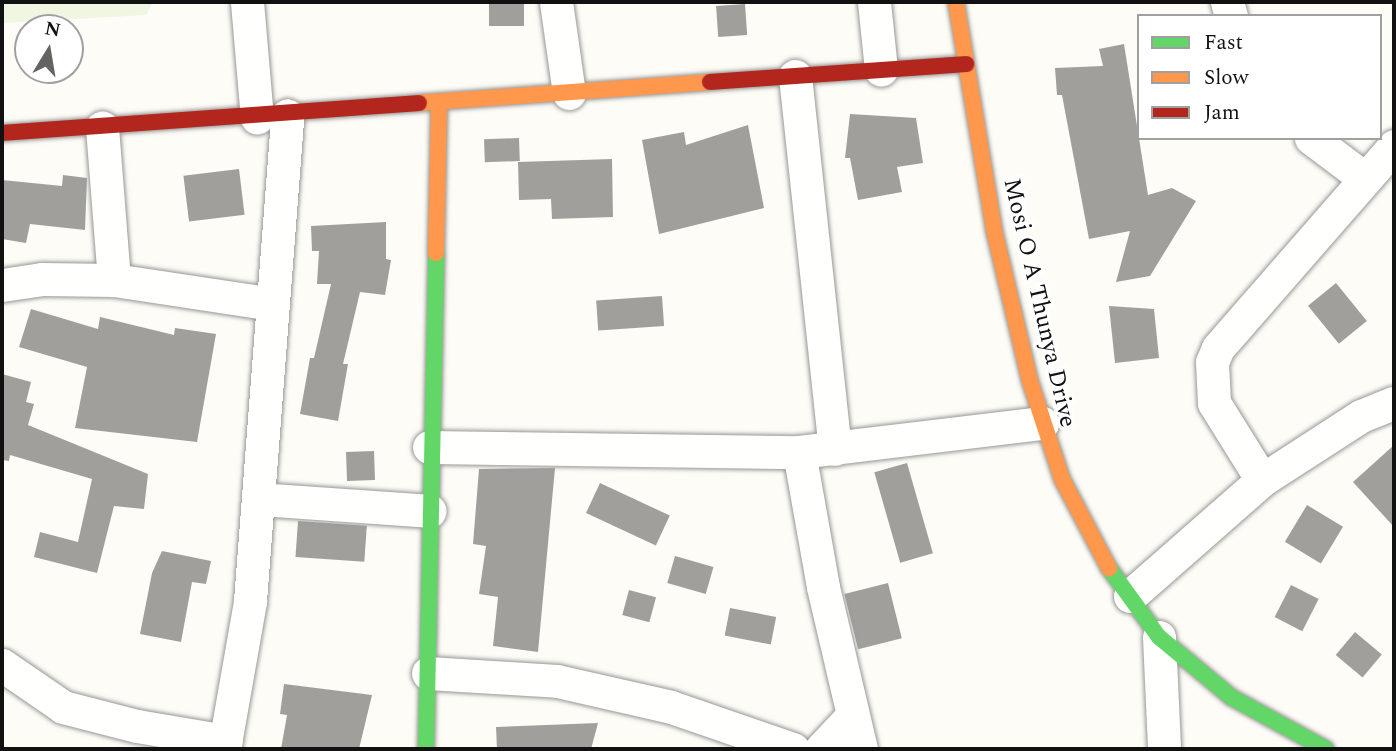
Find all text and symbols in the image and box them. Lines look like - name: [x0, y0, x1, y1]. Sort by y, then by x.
- north arrow: [14, 14, 84, 84]
- text: N: [42, 14, 63, 46]
- legend: [1137, 14, 1382, 140]
- text: Fast: [1204, 27, 1243, 59]
- text: Slow: [1204, 62, 1248, 94]
- text: Jam: [1204, 97, 1240, 129]
- street label: Mosi O A Thunya Drive: [996, 176, 1082, 430]

